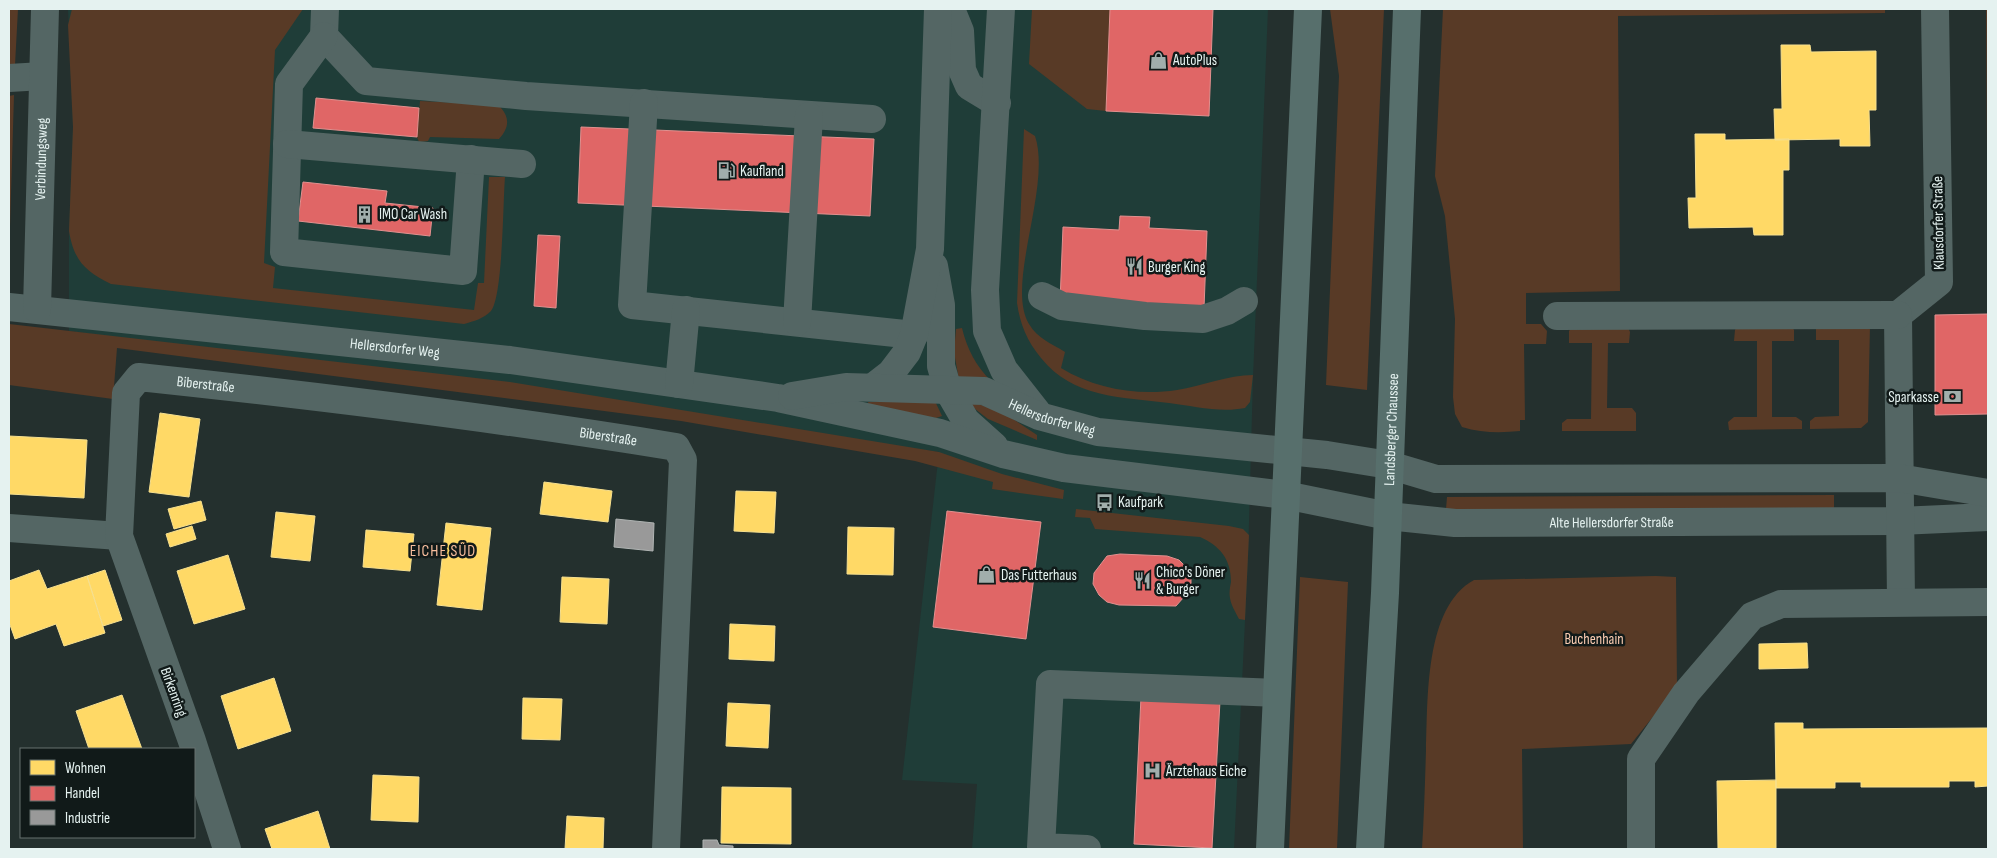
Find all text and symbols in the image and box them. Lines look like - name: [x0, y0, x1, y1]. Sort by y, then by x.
- shop icon: AutoPlus: [1149, 50, 1169, 70]
- place label: AutoPlus: [1172, 51, 1217, 70]
- street label: Verbindungsweg: [31, 117, 52, 201]
- fuel station icon: Kaufland: [716, 161, 736, 181]
- place label: Kaufland: [740, 162, 784, 181]
- street label: Klausdorfer Straße: [1928, 176, 1949, 270]
- building icon: IMO Car Wash: [355, 204, 375, 224]
- place label: IMO Car Wash: [379, 205, 447, 224]
- restaurant icon: Burger King: [1124, 257, 1144, 277]
- place label: Burger King: [1148, 258, 1206, 277]
- street label: Hellersdorfer Weg: [349, 334, 441, 363]
- street label: Biberstraße: [176, 372, 235, 397]
- street label: Landsberger Chaussee: [1380, 373, 1403, 486]
- bank icon: Sparkasse: [1943, 387, 1963, 407]
- place label: Sparkasse: [1888, 388, 1939, 407]
- street label: Hellersdorfer Weg: [1005, 394, 1097, 441]
- street label: Biberstraße: [578, 423, 638, 451]
- bus stop icon: Kaufpark: [1094, 492, 1114, 512]
- place label: Kaufpark: [1118, 493, 1163, 512]
- street label: Alte Hellersdorfer Straße: [1549, 513, 1674, 533]
- district label: EICHE SÜD: [410, 542, 476, 561]
- place label: Chico's Döner & Burger: [1156, 563, 1226, 599]
- shop icon: Das Futterhaus: [977, 565, 997, 585]
- place label: Das Futterhaus: [1001, 566, 1077, 585]
- restaurant icon: Chico's Döner & Burger: [1132, 571, 1152, 591]
- park label: Buchenhain: [1564, 630, 1624, 649]
- street label: Birkenring: [156, 665, 191, 719]
- legend: [20, 748, 195, 838]
- text: Wohnen: [65, 759, 106, 778]
- hospital icon: Ärztehaus Eiche: [1142, 761, 1162, 781]
- place label: Ärztehaus Eiche: [1165, 762, 1247, 781]
- text: Handel: [65, 784, 100, 803]
- text: Industrie: [65, 809, 110, 828]

